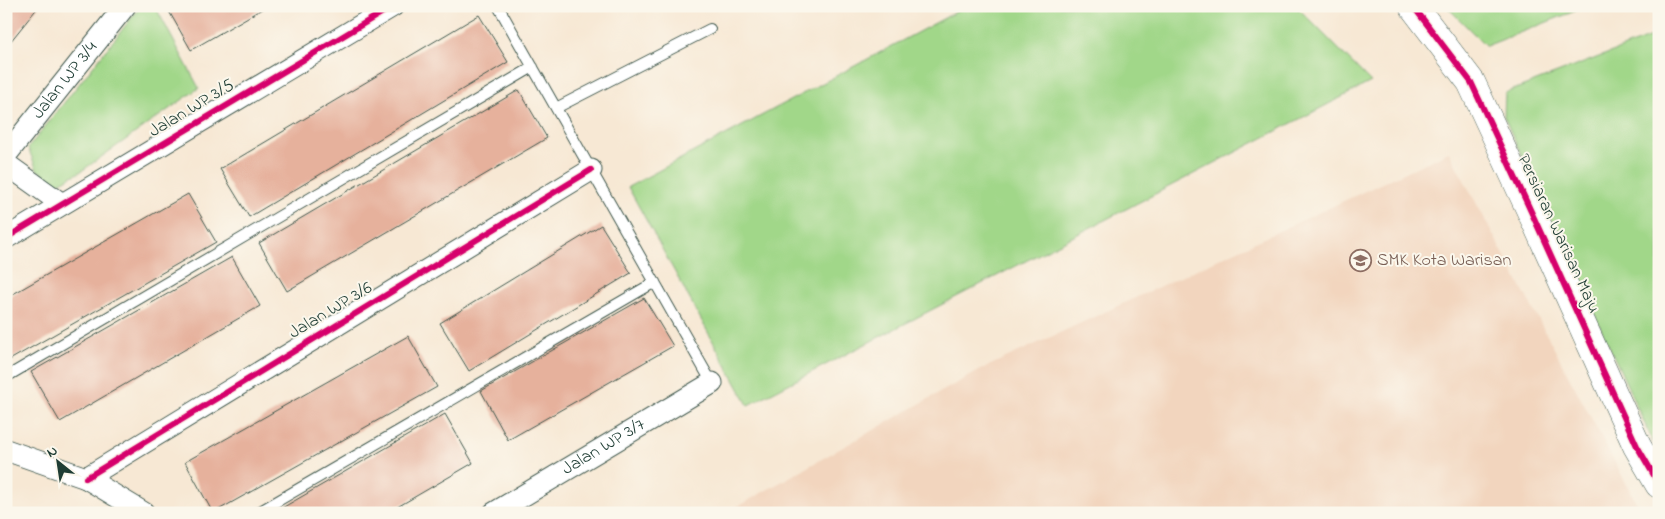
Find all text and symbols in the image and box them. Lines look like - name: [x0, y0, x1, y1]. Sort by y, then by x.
- street label: Jalan WP 3/4: [26, 36, 105, 125]
- street label: Jalan WP 3/5: [144, 73, 240, 145]
- street label: Persiaran Warisan Maju: [1510, 150, 1606, 318]
- place label: SMK Kota Warisan: [1377, 248, 1511, 274]
- school or university icon: SMK Kota Warisan: [1349, 249, 1373, 273]
- street label: Jalan WP 3/6: [284, 276, 378, 346]
- street label: Jalan WP 3/7: [557, 412, 651, 482]
- north arrow: [32, 436, 82, 486]
- text: N: [43, 441, 62, 463]

